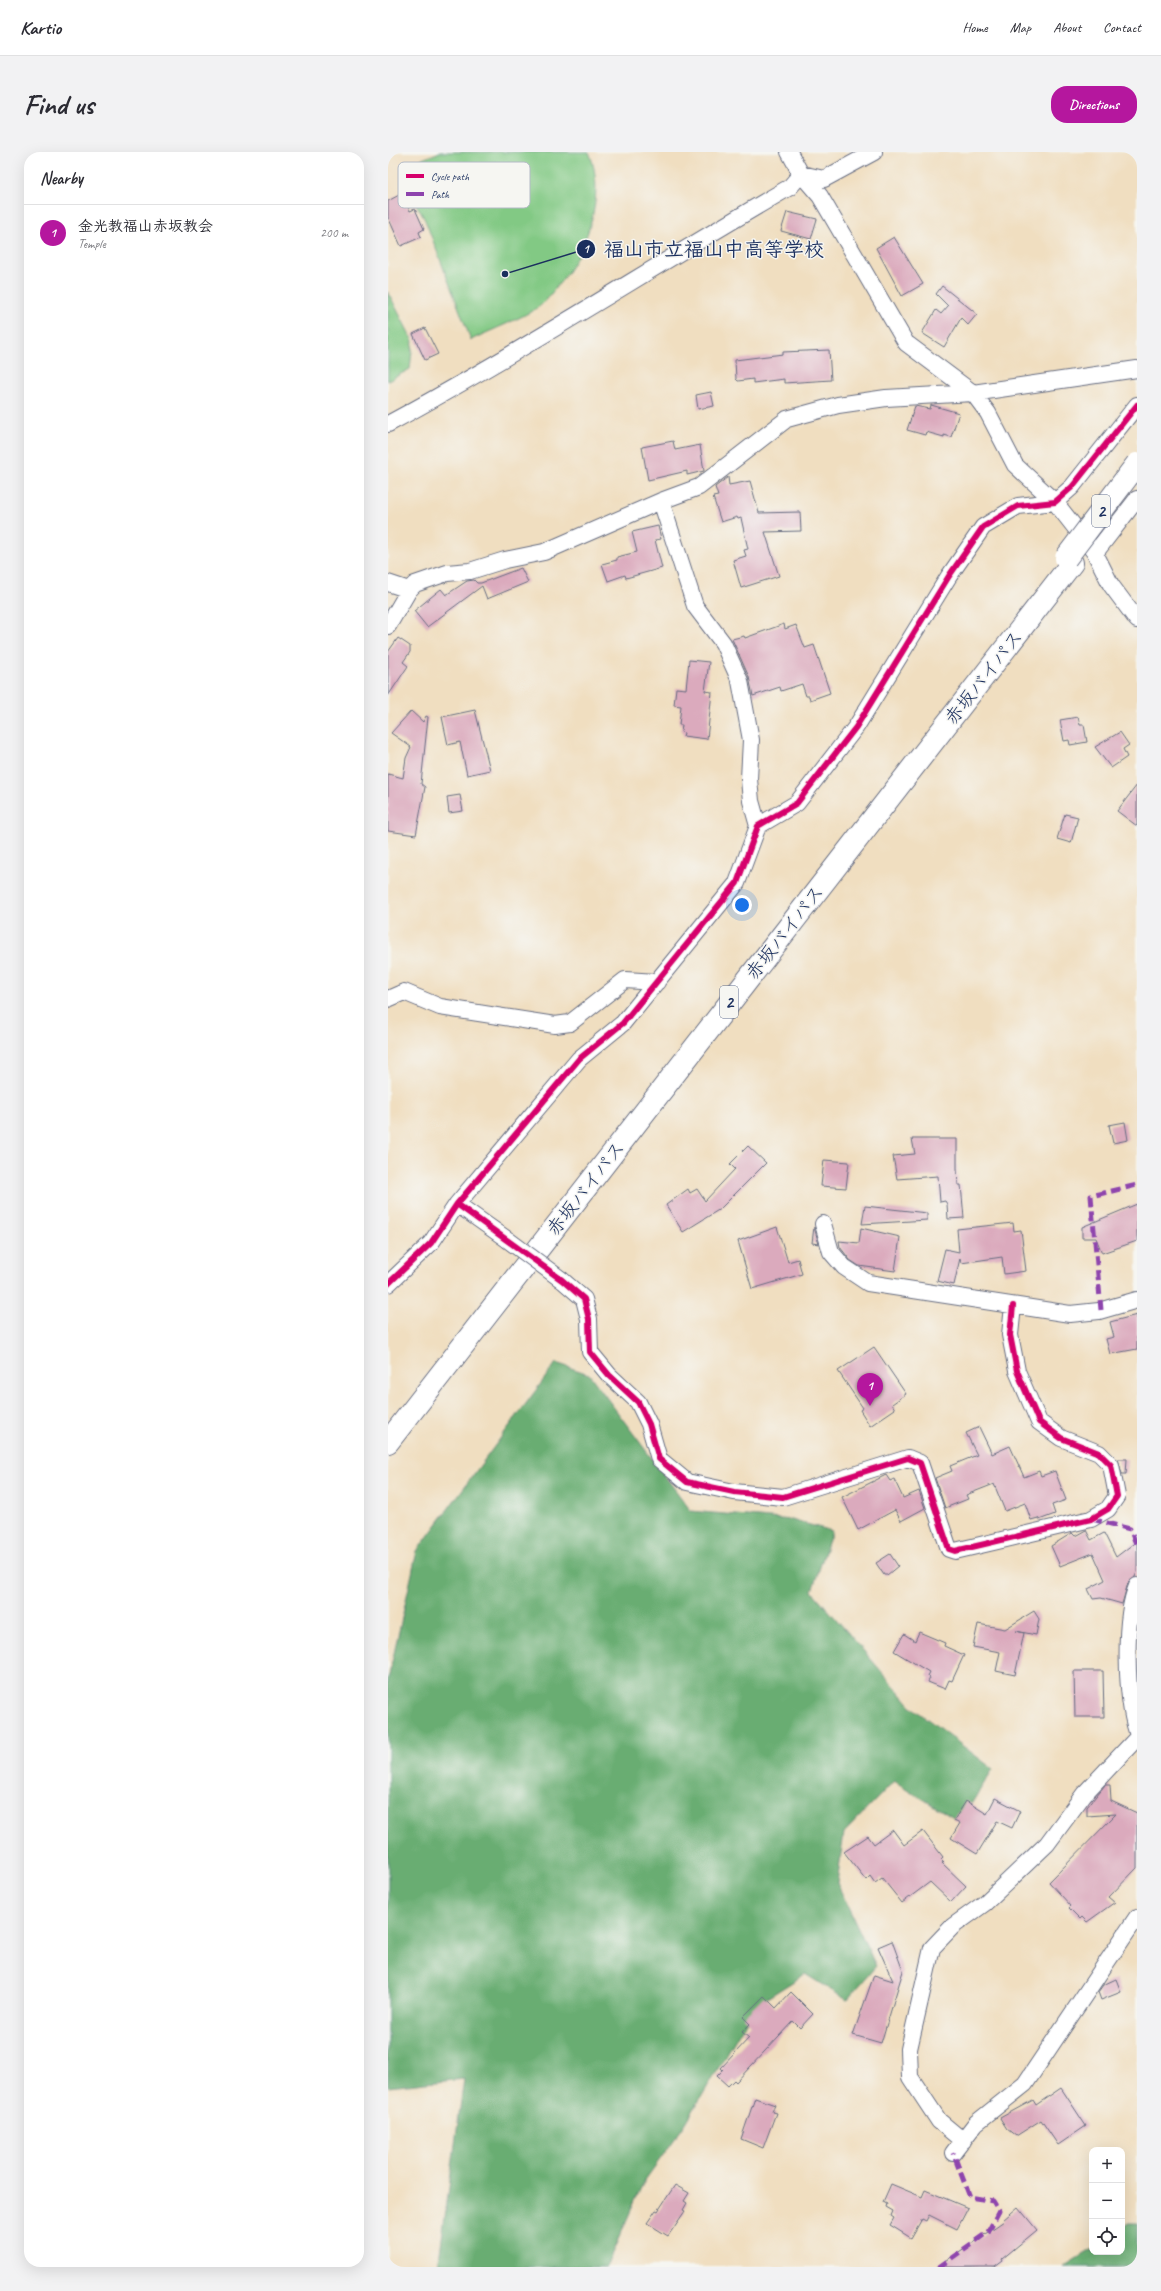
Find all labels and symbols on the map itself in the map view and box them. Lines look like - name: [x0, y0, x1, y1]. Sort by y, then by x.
- legend: [398, 162, 530, 208]
- text: Cycle path: [431, 169, 470, 183]
- text: Path: [431, 187, 450, 201]
- callout: 福山市立福山中高等学校: [576, 233, 832, 265]
- text: 福山市立福山中高等学校: [604, 237, 824, 262]
- text: 1: [583, 241, 590, 257]
- road number: 2: [1092, 495, 1110, 527]
- street label: 赤坂バイパス: [939, 625, 1028, 730]
- street label: 赤坂バイパス: [740, 880, 829, 985]
- your location: [732, 895, 752, 915]
- road number: 2: [720, 986, 738, 1018]
- street label: 赤坂バイパス: [541, 1136, 630, 1241]
- pin: 1: [857, 1373, 883, 1406]

